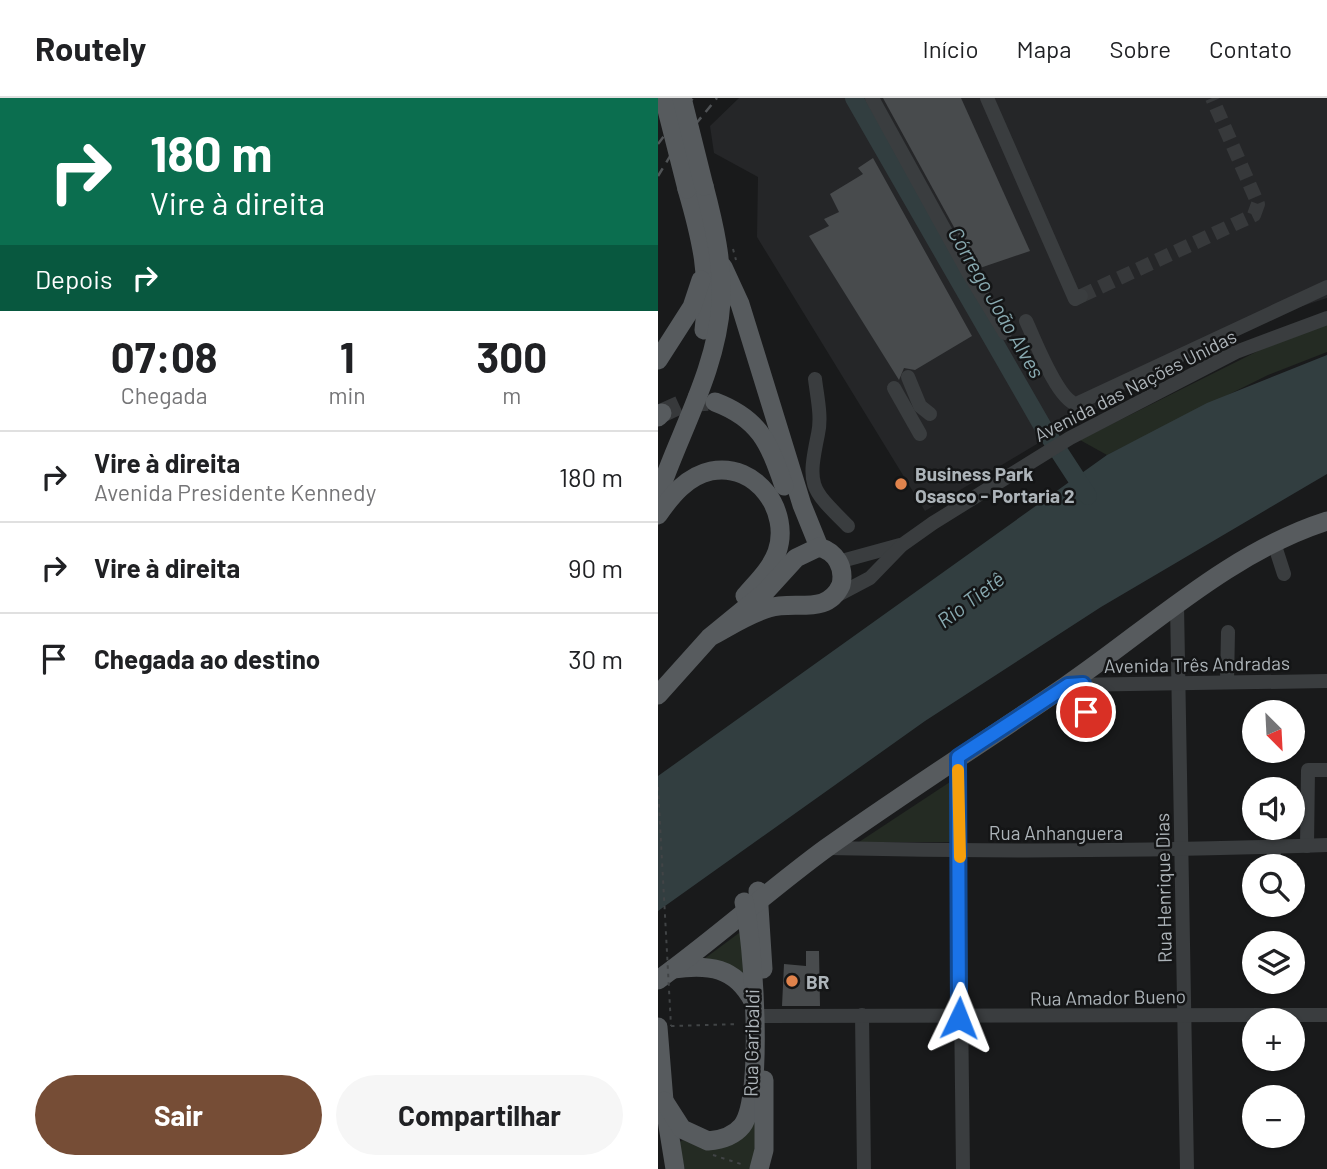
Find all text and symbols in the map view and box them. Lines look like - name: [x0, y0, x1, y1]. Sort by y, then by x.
- text: Routely: [35, 28, 146, 68]
- text: Início: [923, 34, 979, 63]
- text: Mapa: [1017, 34, 1071, 63]
- text: Sobre: [1109, 34, 1171, 63]
- text: Contato: [1209, 34, 1292, 63]
- text: 180 m: [150, 123, 273, 182]
- icon: right: [35, 126, 126, 217]
- text: Vire à direita: [150, 183, 325, 221]
- water label: Córrego João Alves: [944, 222, 1050, 382]
- icon: right: [126, 259, 164, 297]
- text: Depois: [35, 263, 112, 294]
- street label: Avenida das Nações Unidas: [1030, 324, 1240, 446]
- text: 07:08: [111, 331, 218, 381]
- text: 1: [340, 331, 355, 381]
- text: 300: [477, 331, 547, 381]
- text: Chegada: [121, 381, 208, 409]
- text: min: [328, 381, 366, 409]
- text: m: [502, 381, 521, 409]
- text: Vire à direita: [94, 447, 240, 478]
- icon: right: [35, 458, 73, 496]
- text: 180 m: [559, 461, 623, 492]
- place label: Business Park Osasco - Portaria 2: [915, 462, 1075, 507]
- marker: Business Park Osasco - Portaria 2: [893, 476, 909, 492]
- text: Avenida Presidente Kennedy: [94, 478, 376, 506]
- icon: right: [35, 549, 73, 587]
- text: Vire à direita: [94, 552, 240, 583]
- text: 90 m: [568, 552, 623, 583]
- water label: Rio Tietê: [931, 566, 1009, 632]
- icon: arrive: [35, 640, 73, 678]
- text: Chegada ao destino: [94, 643, 320, 674]
- text: 30 m: [568, 643, 623, 674]
- street label: Avenida Três Andradas: [1104, 651, 1290, 677]
- pin: [1056, 682, 1116, 742]
- icon: arrive: [1067, 693, 1105, 731]
- north arrow: [1242, 700, 1306, 763]
- map controls: [1242, 700, 1305, 1148]
- button: sound: [1242, 777, 1305, 840]
- street label: Rua Henrique Dias: [1150, 813, 1176, 963]
- street label: Rua Anhanguera: [989, 821, 1123, 844]
- button: search: [1242, 854, 1305, 917]
- button: layers: [1242, 931, 1305, 994]
- place label: BR: [806, 970, 829, 993]
- marker: BR: [784, 973, 800, 989]
- position arrow: [922, 981, 996, 1055]
- street label: Rua Amador Bueno: [1030, 984, 1186, 1010]
- street label: Rua Garibaldi: [739, 989, 763, 1097]
- button: +: [1242, 1008, 1305, 1071]
- button: Sair: [35, 1075, 322, 1155]
- button: Compartilhar: [336, 1075, 623, 1155]
- button: −: [1242, 1085, 1305, 1148]

